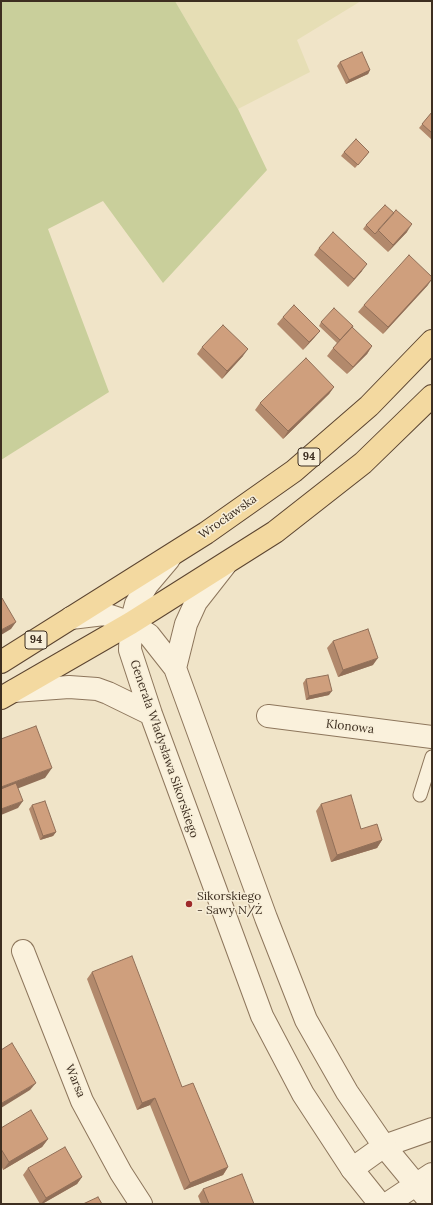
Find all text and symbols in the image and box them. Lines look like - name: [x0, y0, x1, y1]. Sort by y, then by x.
- road number: 94: [298, 448, 320, 466]
- street label: Wrocławska: [196, 492, 260, 542]
- road number: 94: [25, 631, 47, 649]
- street label: Generała Władysława Sikorskiego: [127, 658, 201, 840]
- street label: Klonowa: [325, 717, 375, 737]
- place label: Sikorskiego - Sawy N/Ż: [197, 890, 262, 918]
- marker: Sikorskiego - Sawy N/Ż: [184, 899, 194, 909]
- street label: Warsa: [62, 1062, 88, 1100]

